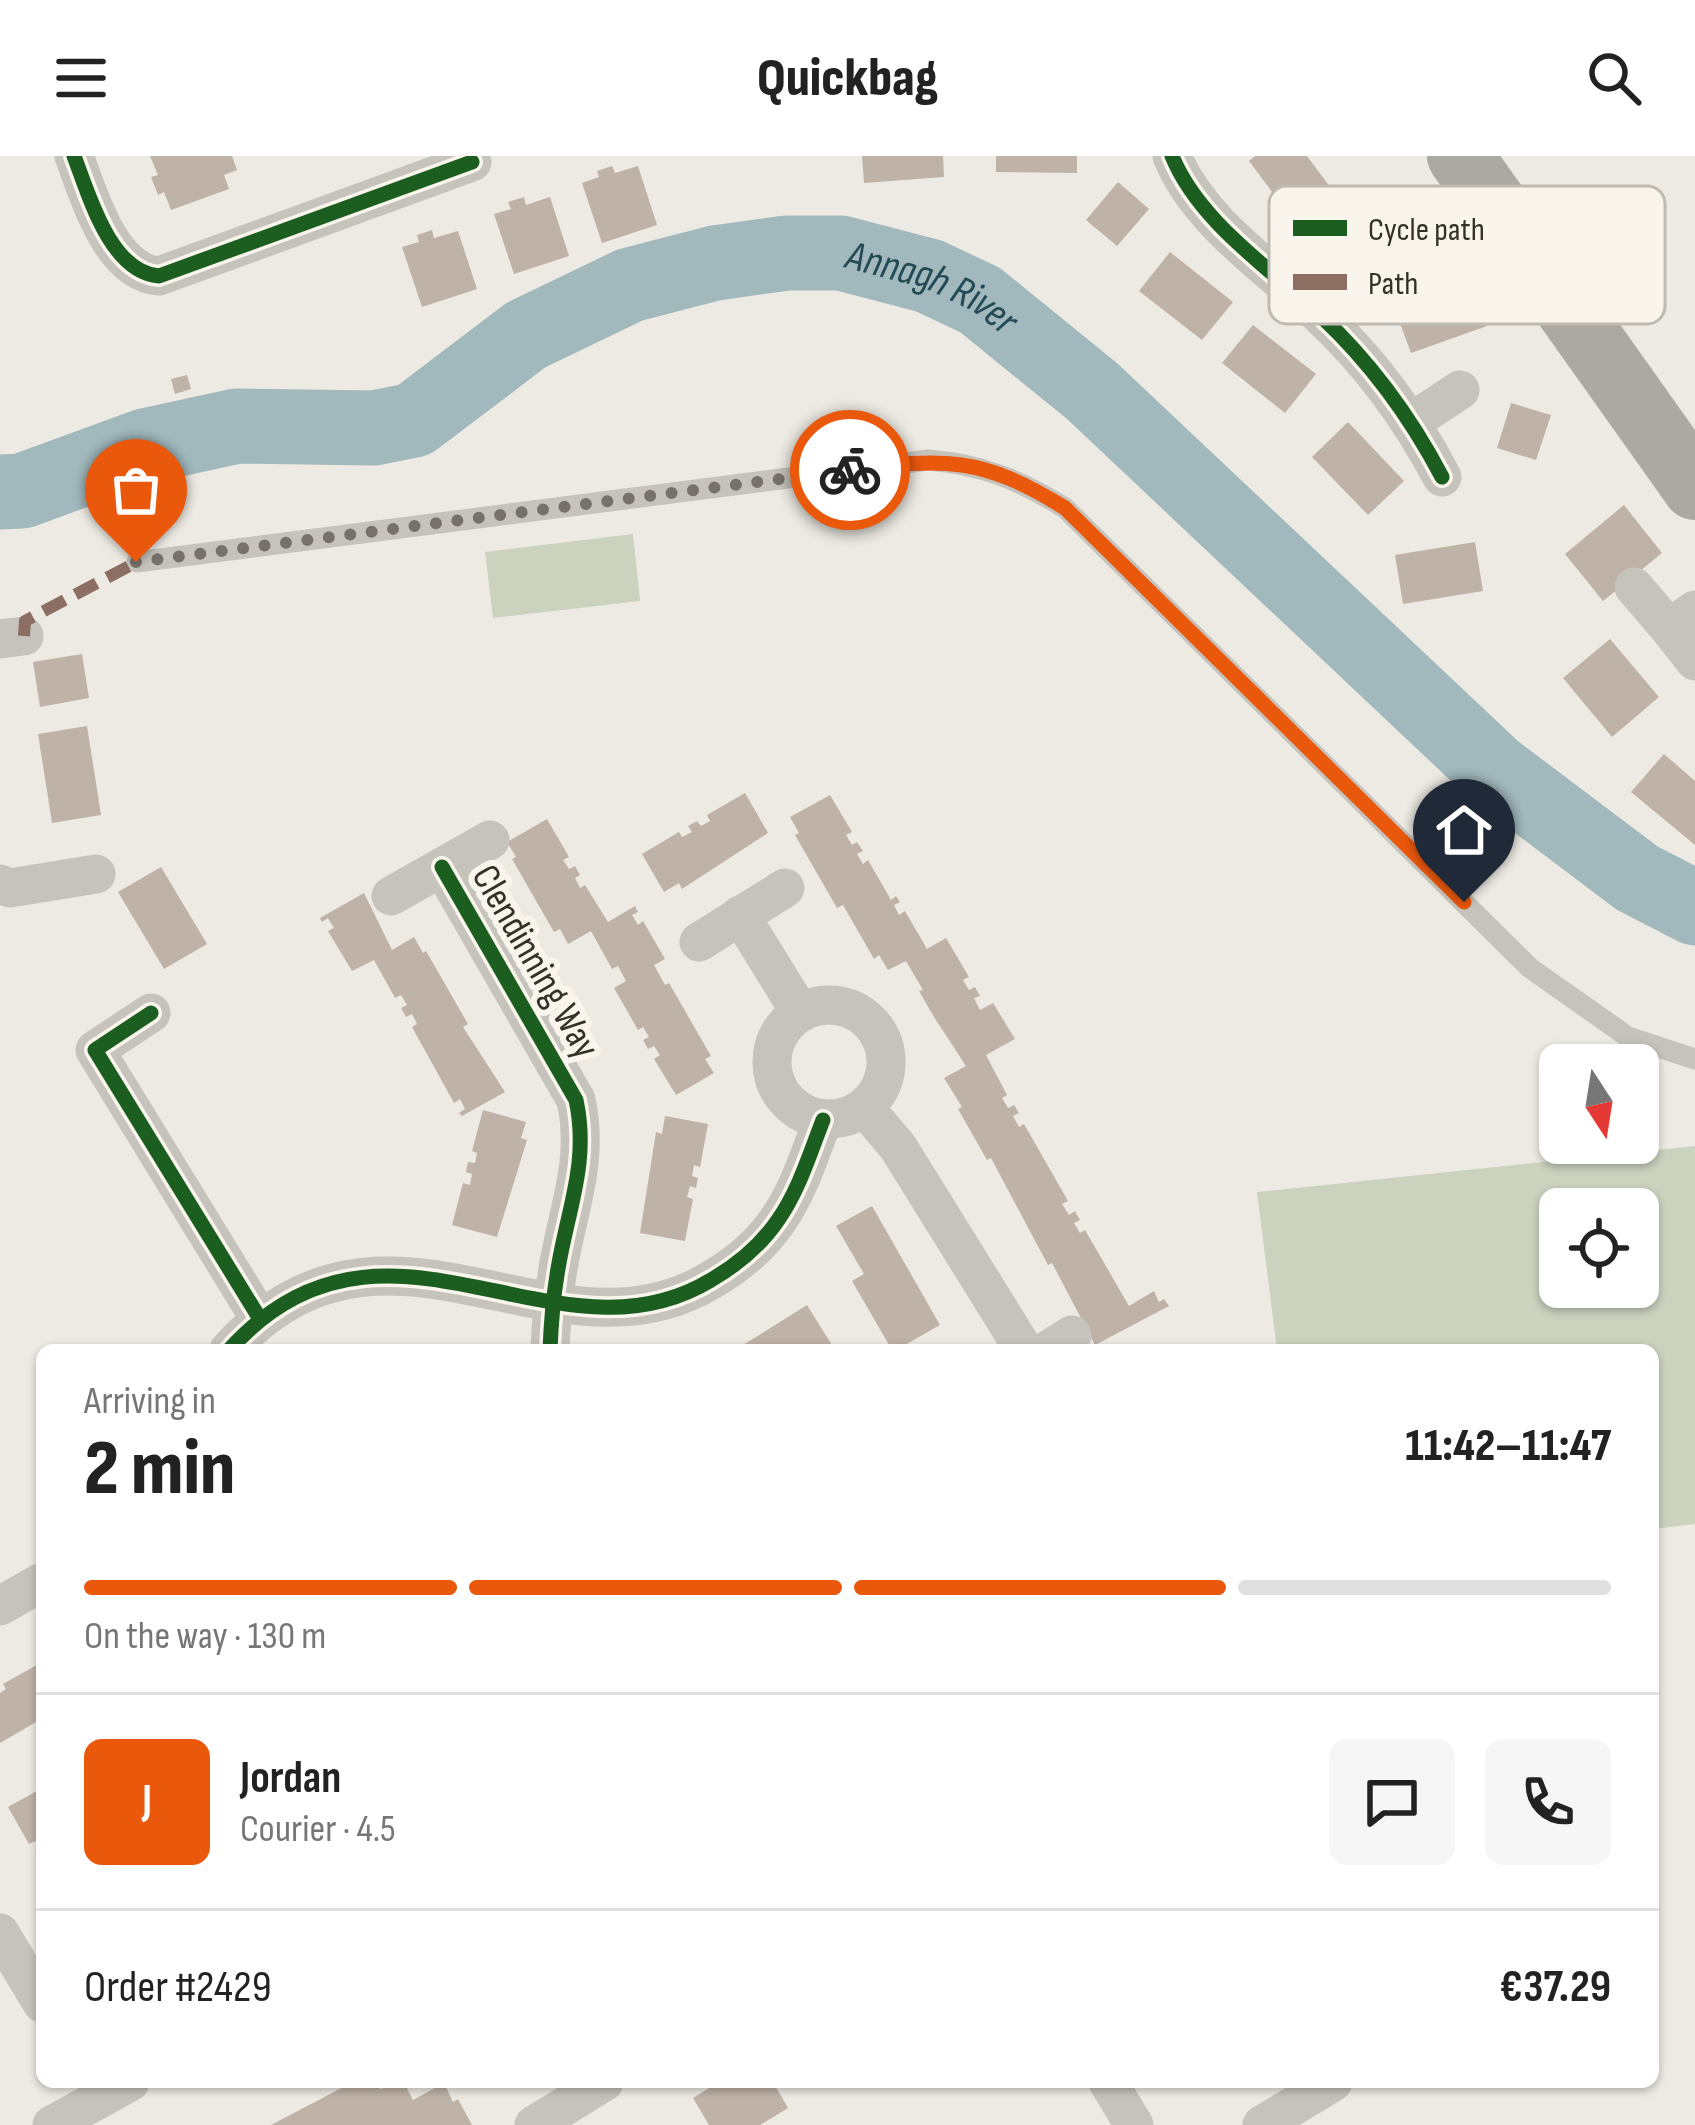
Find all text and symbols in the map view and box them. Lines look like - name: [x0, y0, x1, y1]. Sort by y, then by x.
- icon: menu: [48, 45, 114, 111]
- icon: search: [1581, 45, 1647, 111]
- text: Quickbag: [757, 46, 938, 111]
- legend: [1269, 186, 1665, 324]
- text: Cycle path: [1368, 210, 1485, 250]
- water label: Annagh River: [839, 229, 1030, 347]
- text: Path: [1368, 264, 1418, 304]
- courier: [790, 410, 910, 530]
- icon: bike: [817, 437, 883, 503]
- pin: [85, 439, 187, 562]
- icon: bag: [103, 457, 169, 523]
- pin: [1413, 779, 1515, 902]
- icon: home: [1431, 797, 1497, 863]
- street label: Clendinning Way: [461, 857, 609, 1067]
- north arrow: [1539, 1044, 1659, 1164]
- map controls: [1539, 1044, 1659, 1308]
- button: locate: [1539, 1188, 1659, 1308]
- text: Arriving in: [84, 1378, 216, 1425]
- text: 11:42–11:47: [1405, 1419, 1611, 1474]
- text: 2 min: [84, 1423, 235, 1516]
- text: On the way · 130 m: [84, 1613, 326, 1660]
- button: chat: [1329, 1739, 1455, 1865]
- button: phone: [1485, 1739, 1611, 1865]
- text: Jordan: [240, 1751, 341, 1806]
- text: J: [142, 1774, 152, 1829]
- text: Courier · 4.5: [240, 1806, 396, 1853]
- text: Order #2429: [84, 1960, 272, 2015]
- text: €37.29: [1499, 1960, 1611, 2015]

